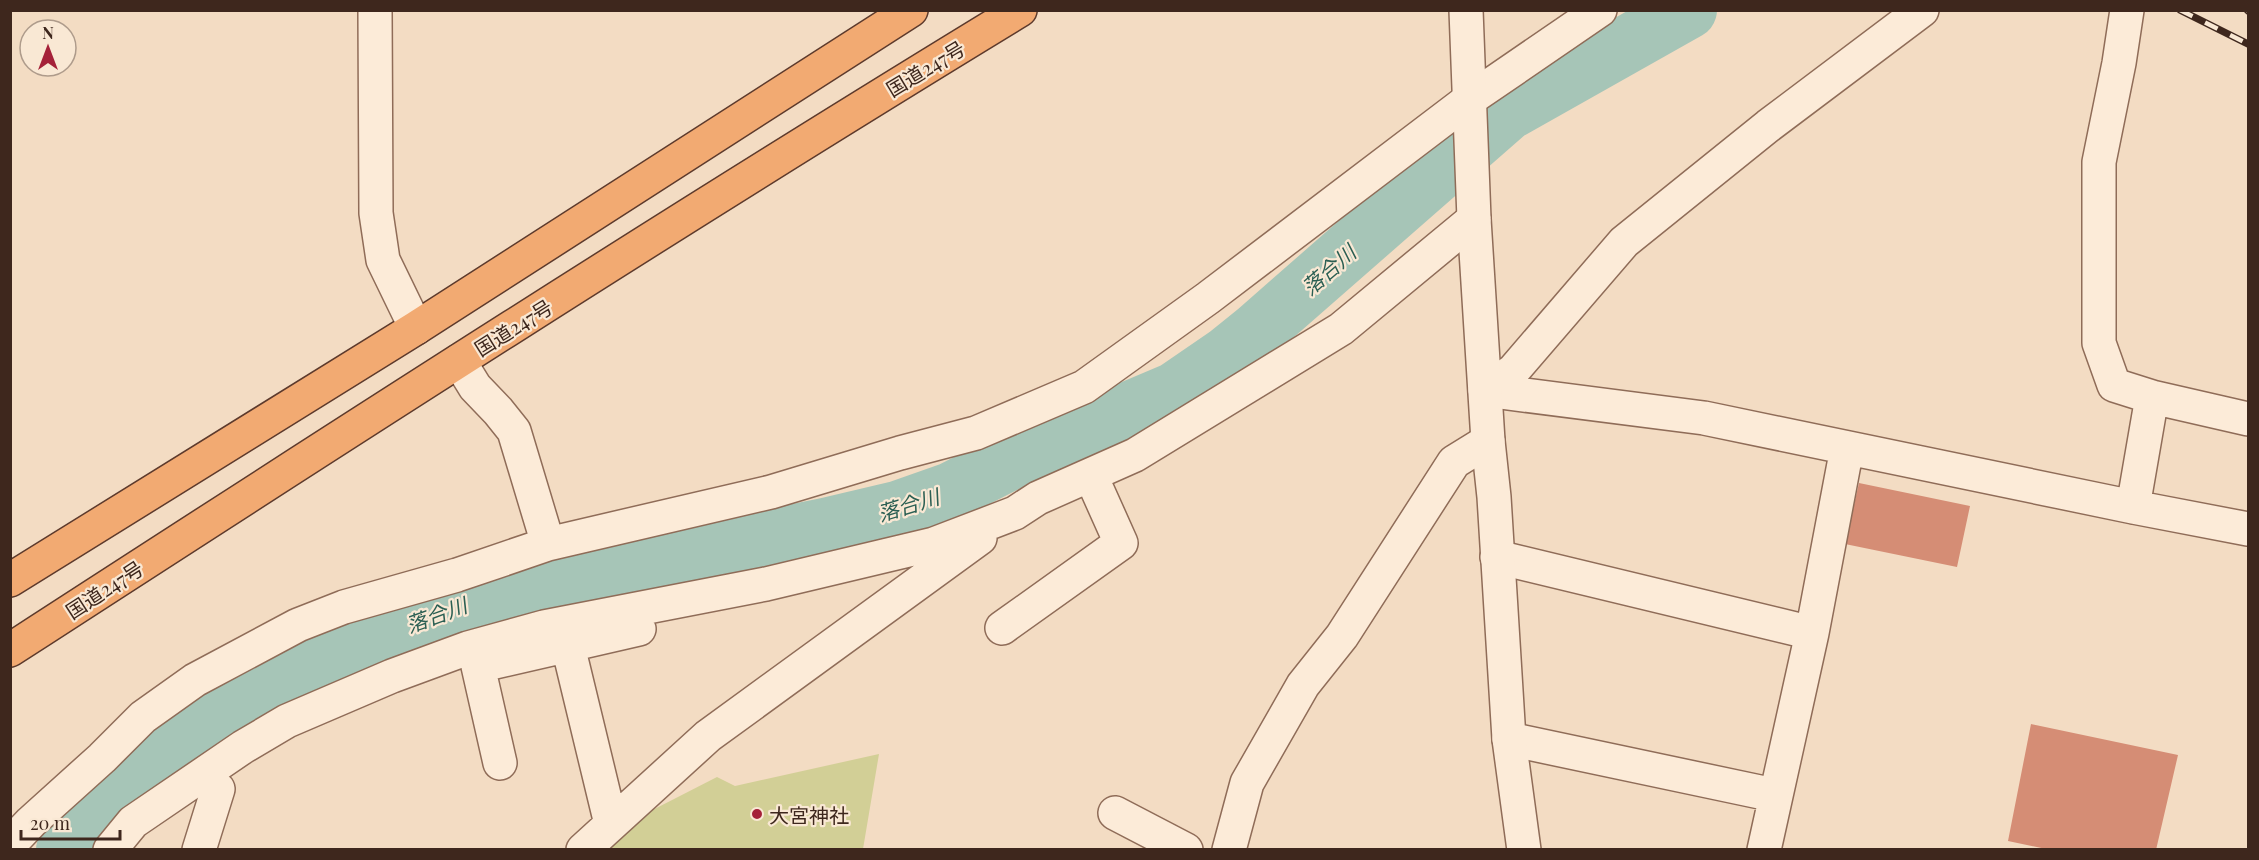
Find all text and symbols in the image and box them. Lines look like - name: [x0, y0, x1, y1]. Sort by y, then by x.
- north arrow: [18, 18, 78, 78]
- text: N: [42, 22, 54, 43]
- street label: 国道247号: [881, 34, 969, 102]
- water label: 落合川: [1295, 236, 1362, 300]
- street label: 国道247号: [469, 292, 557, 362]
- water label: 落合川: [874, 481, 944, 527]
- street label: 国道247号: [60, 554, 148, 624]
- water label: 落合川: [402, 589, 472, 638]
- place label: 大宮神社: [769, 801, 849, 828]
- scale bar: [21, 803, 120, 841]
- marker: 大宮神社: [750, 807, 764, 821]
- text: 20 m: [30, 811, 70, 835]

